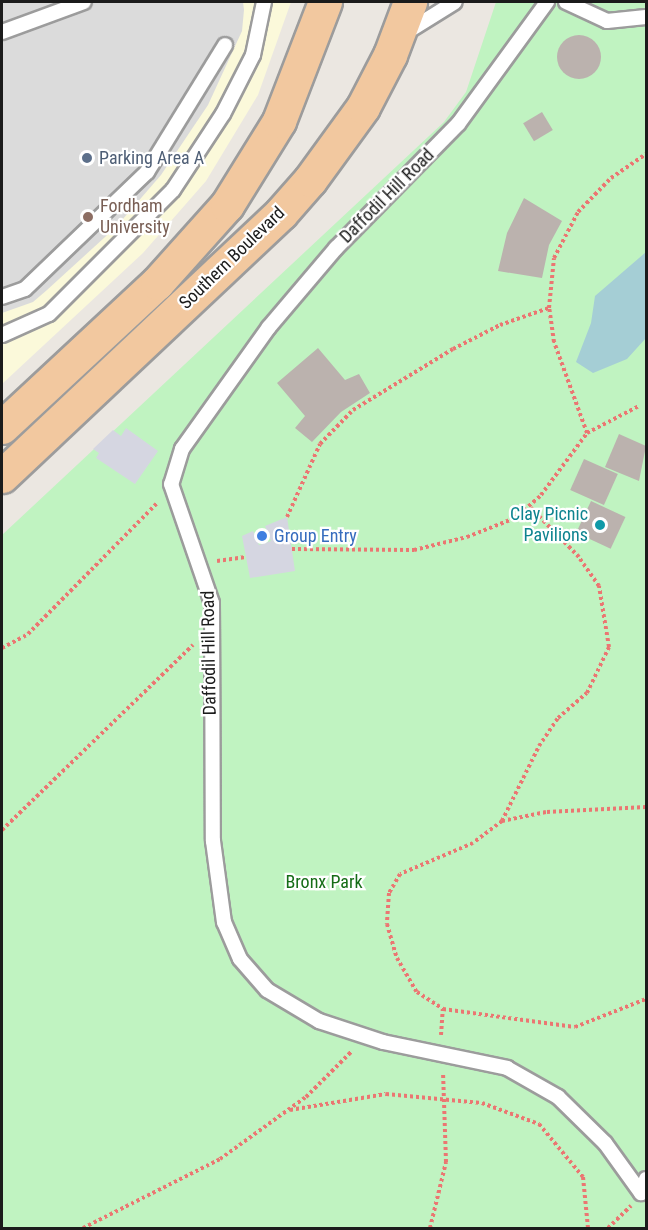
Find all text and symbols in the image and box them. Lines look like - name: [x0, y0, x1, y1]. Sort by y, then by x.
- street label: Daffodil Hill Road: [335, 144, 439, 248]
- place label: Parking Area A: [99, 147, 204, 169]
- marker: Parking Area A: [80, 151, 94, 165]
- place label: Fordham University: [100, 196, 170, 238]
- street label: Southern Boulevard: [175, 202, 289, 314]
- marker: Fordham University: [81, 210, 95, 224]
- place label: Clay Picnic Pavilions: [510, 504, 588, 546]
- marker: Clay Picnic Pavilions: [593, 518, 607, 532]
- place label: Group Entry: [274, 525, 357, 547]
- marker: Group Entry: [255, 529, 269, 543]
- street label: Daffodil Hill Road: [197, 591, 221, 715]
- park label: Bronx Park: [285, 871, 363, 893]

